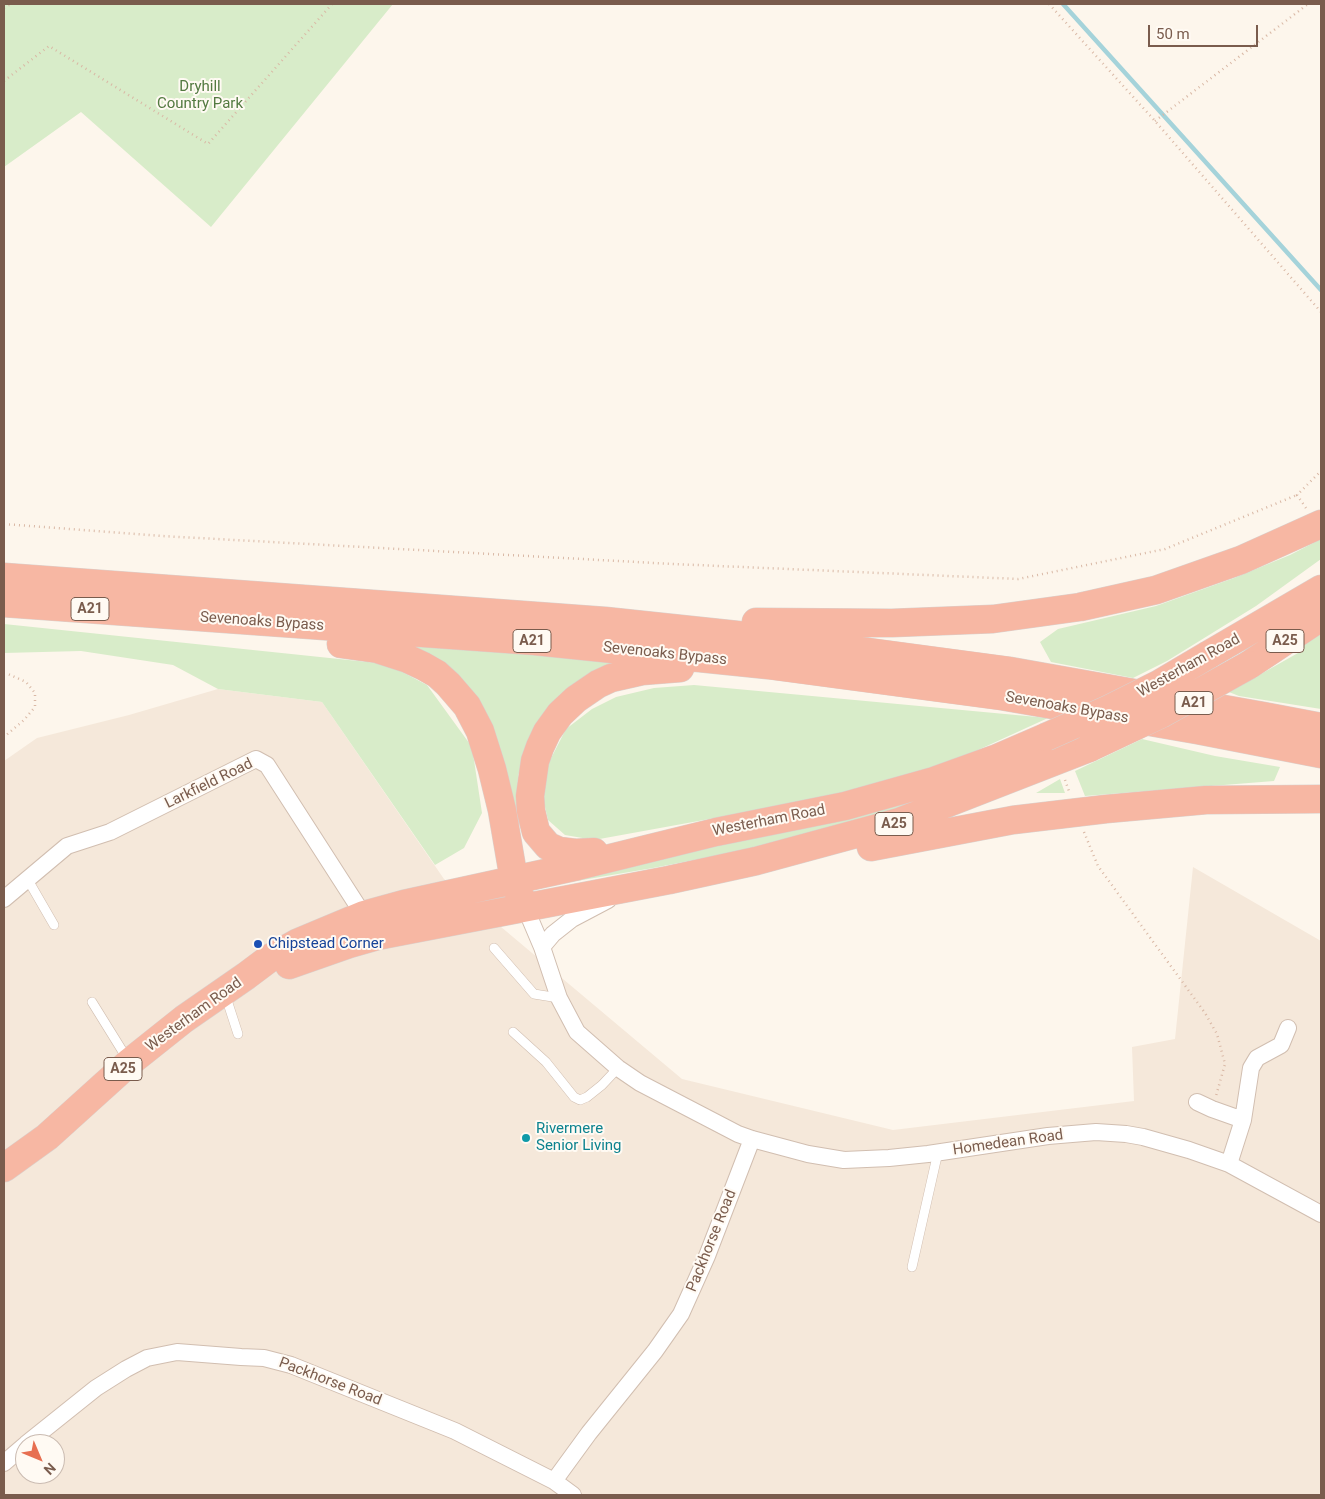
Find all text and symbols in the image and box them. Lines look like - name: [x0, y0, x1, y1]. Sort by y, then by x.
- scale bar: [1150, 15, 1260, 47]
- text: 50 m: [1156, 25, 1190, 43]
- park label: Dryhill Country Park: [157, 78, 243, 113]
- road number: A21: [71, 598, 109, 620]
- street label: Sevenoaks Bypass: [199, 609, 325, 635]
- road number: A21: [513, 630, 551, 652]
- street label: Westerham Road: [1135, 630, 1243, 702]
- road number: A25: [1266, 630, 1304, 652]
- street label: Sevenoaks Bypass: [602, 639, 728, 669]
- street label: Sevenoaks Bypass: [1004, 688, 1130, 728]
- road number: A21: [1175, 691, 1213, 714]
- street label: Larkfield Road: [162, 755, 256, 813]
- street label: Westerham Road: [711, 801, 827, 841]
- road number: A25: [875, 812, 913, 836]
- place label: Chipstead Corner: [268, 935, 384, 953]
- marker: Chipstead Corner: [252, 938, 264, 950]
- street label: Westerham Road: [142, 974, 246, 1056]
- road number: A25: [104, 1058, 142, 1080]
- place label: Rivermere Senior Living: [536, 1120, 621, 1155]
- street label: Homedean Road: [952, 1126, 1064, 1160]
- marker: Rivermere Senior Living: [520, 1132, 532, 1144]
- street label: Packhorse Road: [683, 1187, 741, 1295]
- street label: Packhorse Road: [276, 1354, 384, 1410]
- north arrow: [15, 1434, 65, 1484]
- text: N: [41, 1460, 59, 1478]

